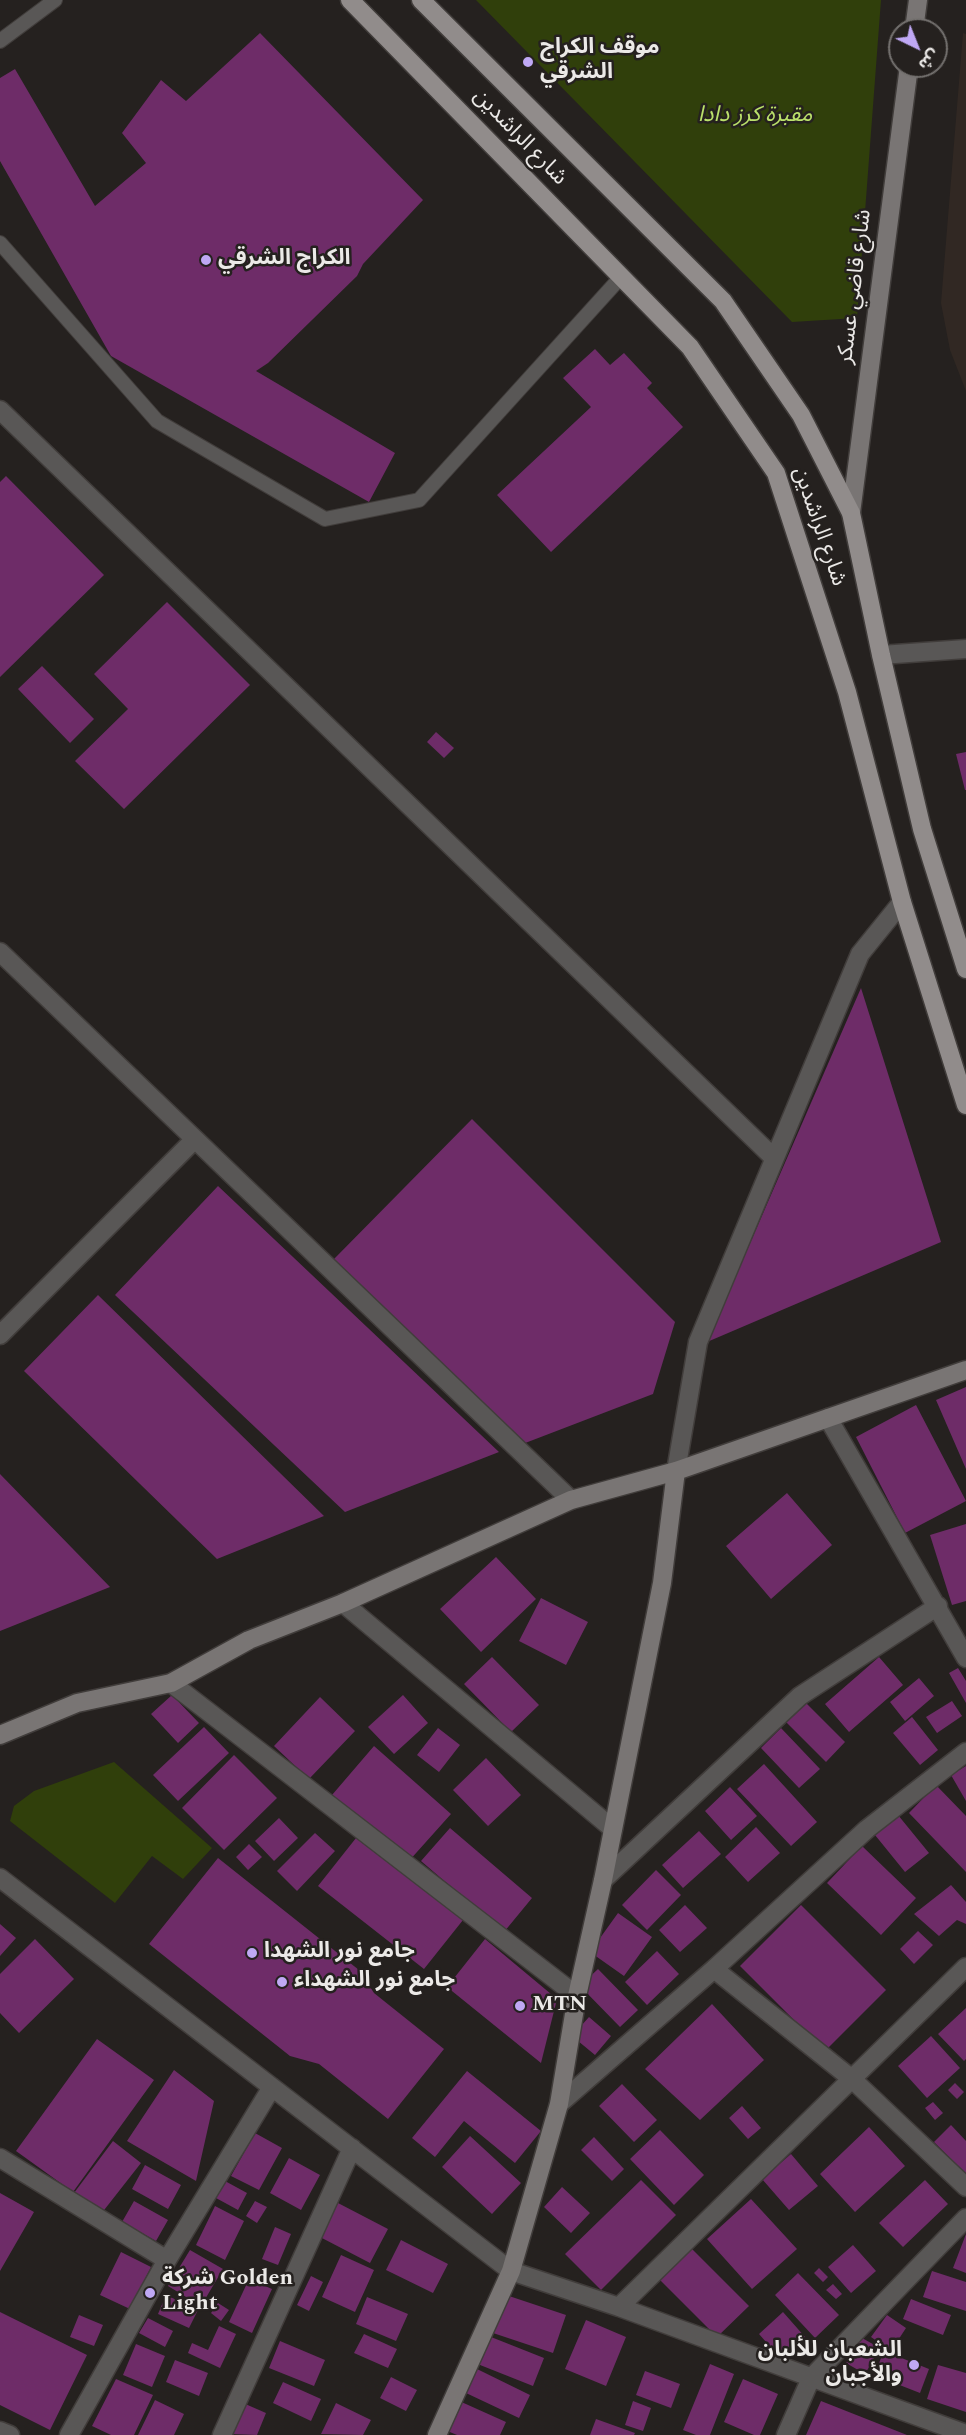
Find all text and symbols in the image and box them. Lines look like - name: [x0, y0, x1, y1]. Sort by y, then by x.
- north arrow: [888, 18, 948, 78]
- place label: موقف الكراج الشرقي: [540, 36, 660, 88]
- text: ش: [913, 43, 945, 76]
- marker: موقف الكراج الشرقي: [521, 55, 535, 69]
- street label: شارع الراشدين: [466, 84, 572, 192]
- park label: مقبرة كرز دادا: [698, 104, 812, 130]
- street label: شارع قاضي عسكر: [833, 208, 879, 366]
- place label: الكراج الشرقي: [218, 247, 351, 273]
- marker: الكراج الشرقي: [199, 253, 213, 267]
- street label: شارع الراشدين: [785, 464, 851, 590]
- place label: جامع نور الشهدا: [264, 1940, 415, 1966]
- marker: جامع نور الشهدا: [245, 1946, 259, 1960]
- place label: جامع نور الشهداء: [294, 1969, 455, 1995]
- marker: جامع نور الشهداء: [275, 1975, 289, 1989]
- place label: MTN: [532, 1993, 587, 2019]
- marker: MTN: [513, 1999, 527, 2013]
- place label: شركة Golden Light: [162, 2267, 293, 2318]
- marker: شركة Golden Light: [143, 2286, 157, 2300]
- place label: الشعبان للألبان والأجبان: [758, 2339, 902, 2390]
- marker: الشعبان للألبان والأجبان: [907, 2358, 921, 2372]

